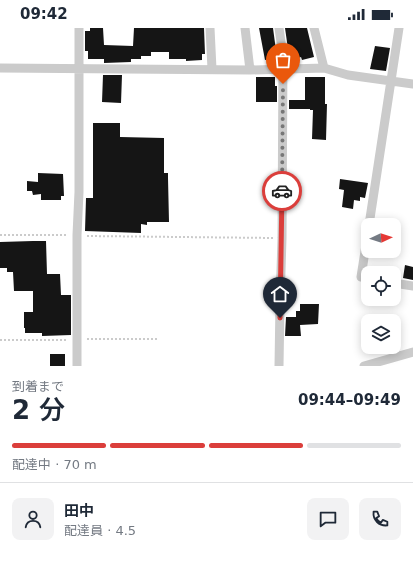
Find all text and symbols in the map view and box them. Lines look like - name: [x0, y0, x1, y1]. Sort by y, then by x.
- text: 09:42: [20, 5, 68, 23]
- pin: [266, 43, 300, 84]
- icon: bag: [272, 49, 294, 71]
- courier: [262, 171, 302, 211]
- icon: car: [271, 180, 293, 202]
- north arrow: [361, 218, 401, 258]
- map controls: [361, 218, 401, 354]
- button: locate: [361, 266, 401, 306]
- pin: [263, 277, 297, 318]
- icon: home: [269, 283, 291, 305]
- button: layers: [361, 314, 401, 354]
- text: 到着まで: [12, 379, 64, 394]
- text: 09:44–09:49: [298, 391, 401, 409]
- text: 2 分: [12, 395, 65, 425]
- text: 配達中 · 70 m: [12, 457, 97, 472]
- button: person: [12, 498, 54, 540]
- button: chat: [307, 498, 349, 540]
- button: phone: [359, 498, 401, 540]
- text: 田中: [64, 502, 94, 520]
- text: 配達員 · 4.5: [64, 523, 136, 538]

